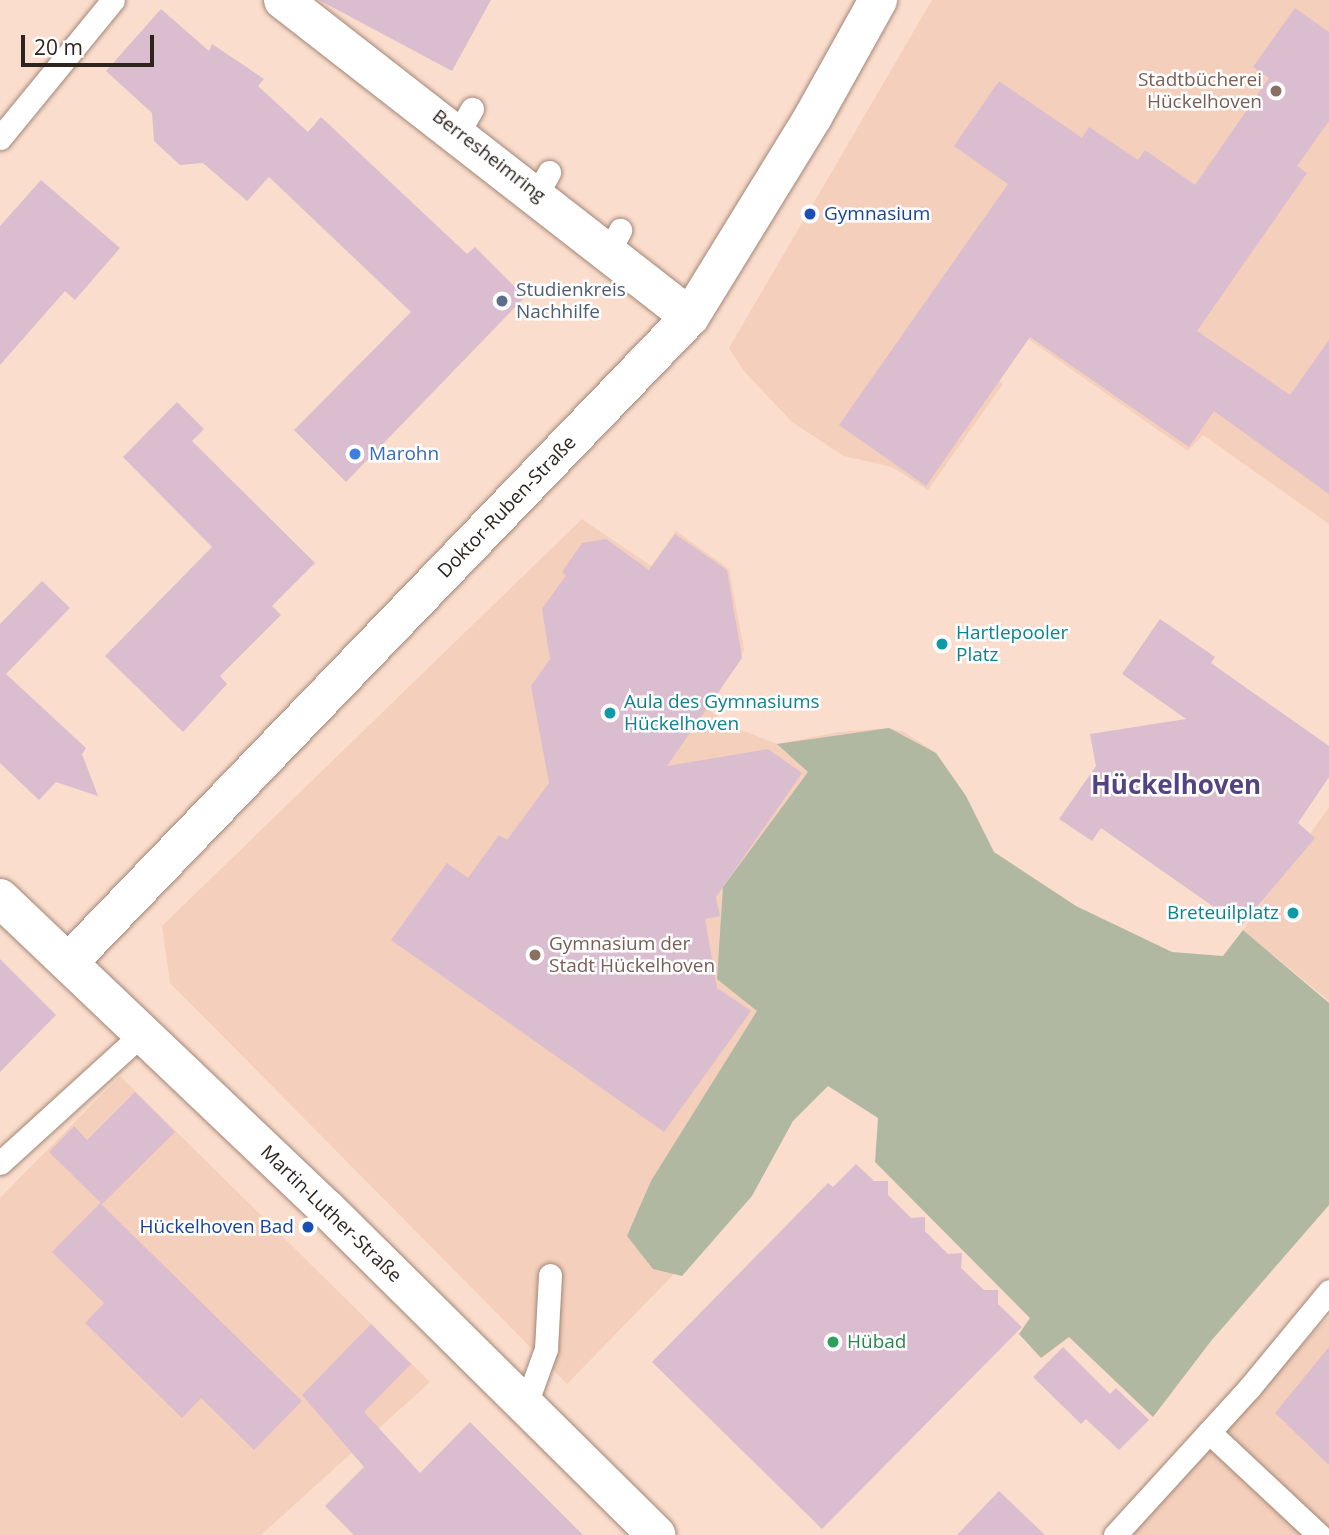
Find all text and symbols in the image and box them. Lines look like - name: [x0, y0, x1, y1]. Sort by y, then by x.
- scale bar: [24, 21, 158, 65]
- text: 20 m: [34, 33, 83, 61]
- place label: Stadtbücherei Hückelhoven: [1138, 69, 1262, 113]
- marker: Stadtbücherei Hückelhoven: [1268, 83, 1284, 99]
- street label: Berresheimring: [428, 105, 550, 207]
- place label: Gymnasium: [824, 203, 930, 225]
- marker: Gymnasium: [802, 206, 818, 222]
- place label: Studienkreis Nachhilfe: [516, 279, 626, 323]
- marker: Studienkreis Nachhilfe: [494, 293, 510, 309]
- street label: Doktor-Ruben-Straße: [433, 431, 581, 583]
- place label: Marohn: [369, 443, 439, 465]
- marker: Marohn: [347, 446, 363, 462]
- place label: Hartlepooler Platz: [956, 622, 1068, 666]
- marker: Hartlepooler Platz: [934, 636, 950, 652]
- place label: Aula des Gymnasiums Hückelhoven: [624, 691, 820, 735]
- marker: Aula des Gymnasiums Hückelhoven: [602, 705, 618, 721]
- district label: Hückelhoven: [1091, 769, 1261, 801]
- place label: Breteuilplatz: [1167, 902, 1279, 924]
- marker: Breteuilplatz: [1285, 905, 1301, 921]
- place label: Gymnasium der Stadt Hückelhoven: [549, 933, 715, 977]
- marker: Gymnasium der Stadt Hückelhoven: [527, 947, 543, 963]
- street label: Martin-Luther-Straße: [256, 1141, 406, 1287]
- place label: Hückelhoven Bad: [140, 1216, 294, 1238]
- marker: Hückelhoven Bad: [300, 1219, 316, 1235]
- place label: Hübad: [847, 1331, 906, 1353]
- marker: Hübad: [825, 1334, 841, 1350]

